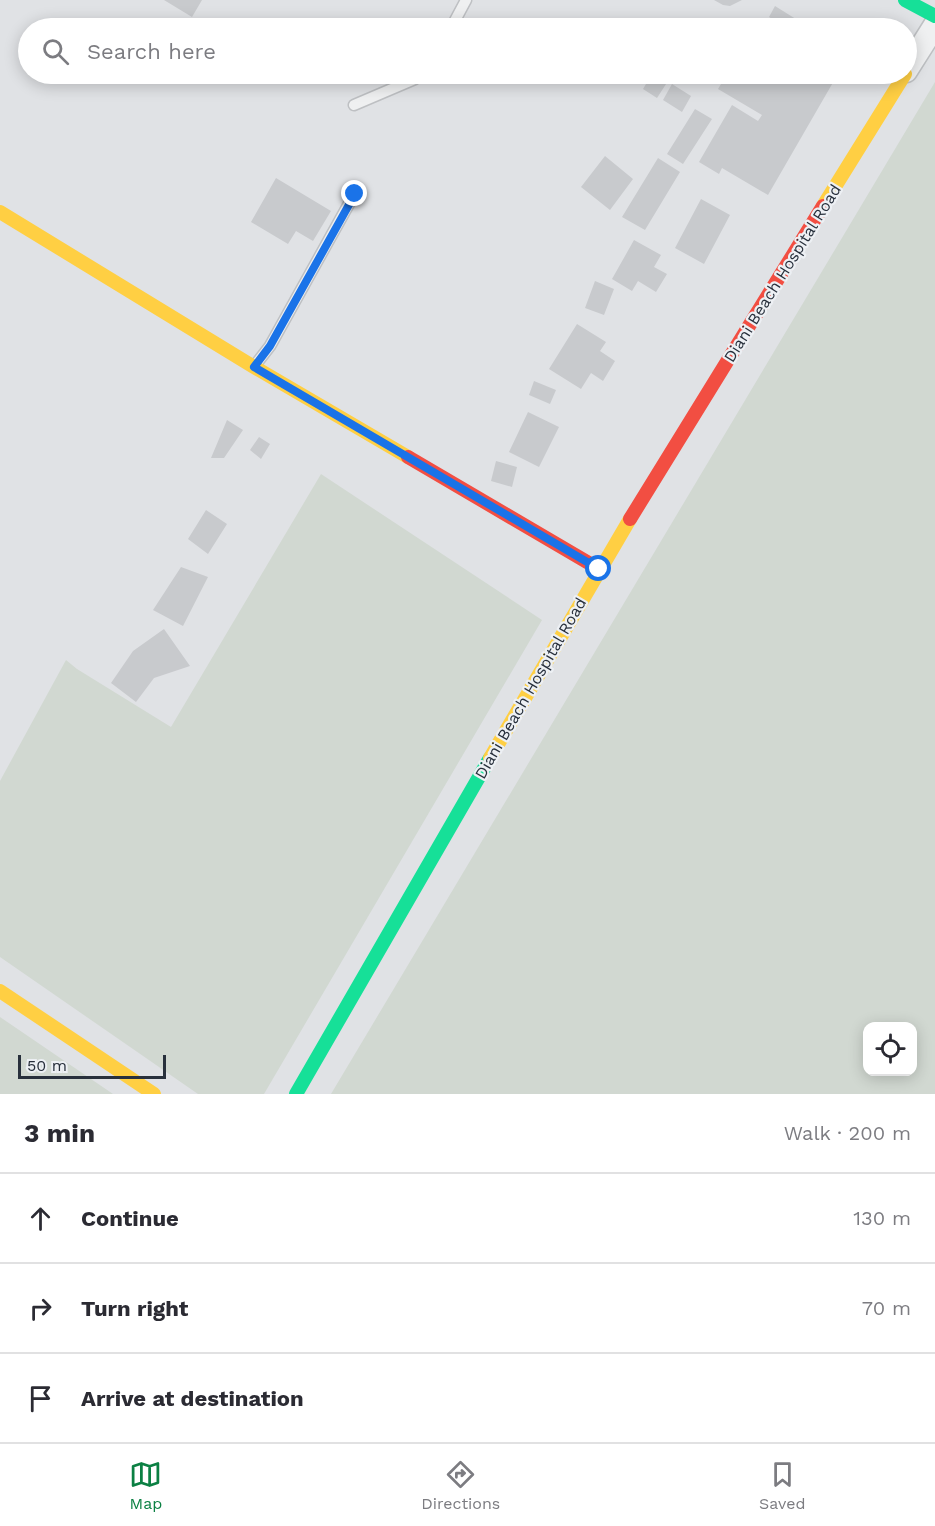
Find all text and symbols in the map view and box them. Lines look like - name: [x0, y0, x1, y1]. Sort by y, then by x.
- search box: [18, 18, 917, 84]
- icon: search: [39, 35, 72, 68]
- text: Search here: [87, 39, 216, 64]
- route end: [341, 180, 367, 206]
- street label: Diani Beach Hospital Road: [720, 181, 845, 366]
- route start: [585, 555, 611, 581]
- street label: Diani Beach Hospital Road: [471, 594, 590, 782]
- map controls: [863, 1022, 917, 1076]
- button: locate: [863, 1022, 917, 1076]
- scale bar: [18, 1052, 166, 1080]
- text: 50 m: [27, 1056, 67, 1075]
- text: 3 min: [24, 1118, 95, 1148]
- text: Walk · 200 m: [784, 1121, 911, 1145]
- icon: ahead: [24, 1202, 57, 1235]
- text: Continue: [81, 1206, 179, 1231]
- text: 130 m: [853, 1206, 911, 1230]
- icon: right: [24, 1292, 57, 1325]
- text: Turn right: [81, 1296, 188, 1321]
- text: 70 m: [862, 1296, 911, 1320]
- icon: arrive: [24, 1382, 57, 1415]
- text: Arrive at destination: [81, 1386, 304, 1411]
- tab: Map: [129, 1458, 162, 1513]
- tab: Directions: [421, 1458, 500, 1513]
- tab: Saved: [759, 1458, 806, 1513]

